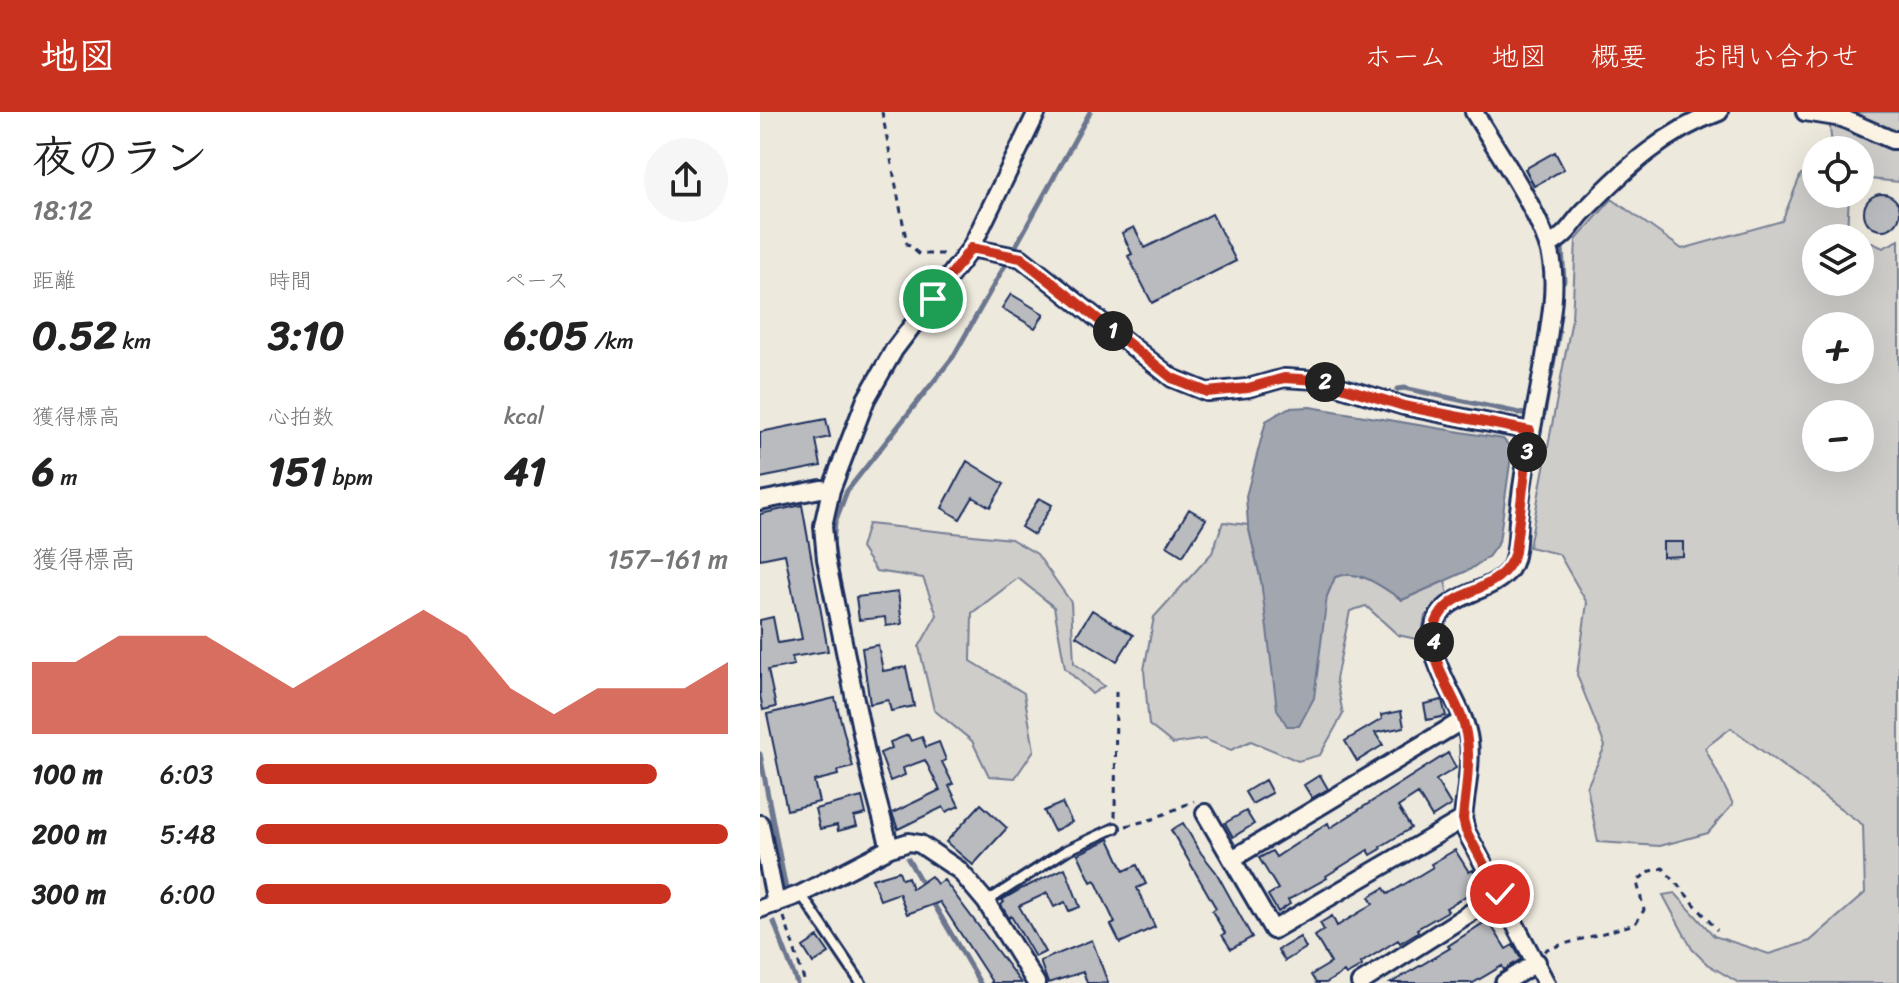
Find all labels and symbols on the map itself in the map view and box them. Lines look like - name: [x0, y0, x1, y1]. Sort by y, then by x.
- pin: [899, 265, 967, 333]
- pin: 1: [1093, 311, 1133, 351]
- pin: 2: [1305, 362, 1345, 402]
- pin: 3: [1507, 432, 1547, 472]
- pin: 4: [1414, 622, 1454, 662]
- pin: [1466, 860, 1534, 928]

